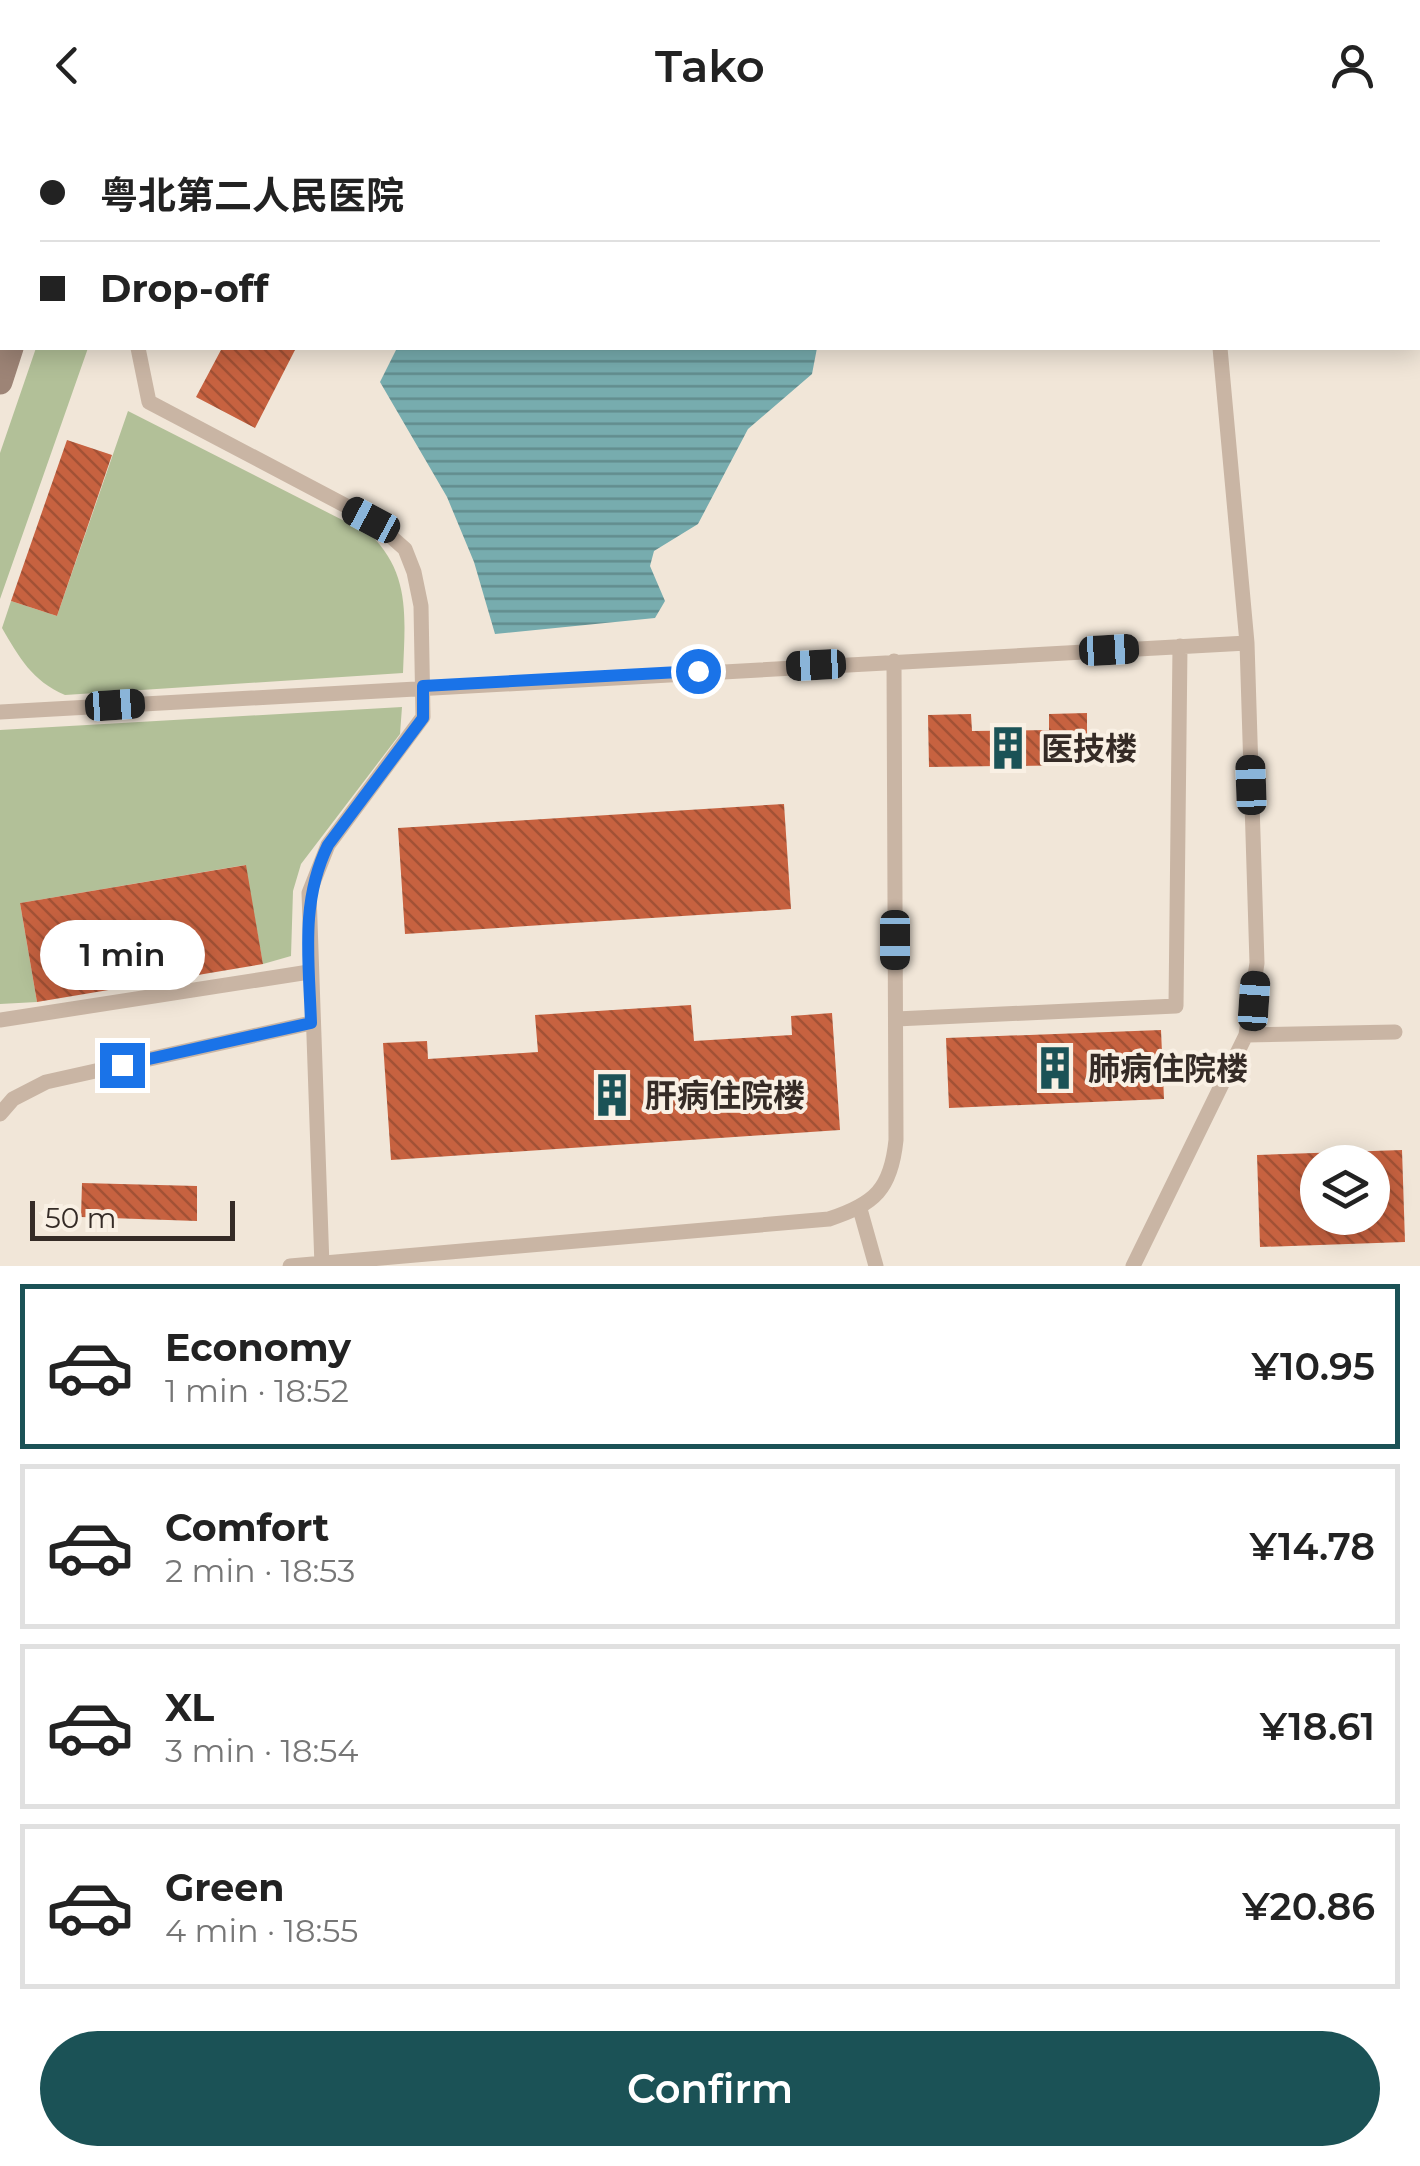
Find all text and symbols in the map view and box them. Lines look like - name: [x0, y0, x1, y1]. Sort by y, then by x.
- icon: back: [40, 38, 95, 93]
- text: Tako: [655, 38, 765, 93]
- icon: person: [1325, 38, 1380, 93]
- text: 粤北第二人民医院: [100, 172, 404, 219]
- text: Drop-off: [100, 265, 269, 312]
- car: [337, 493, 405, 547]
- car: [1078, 633, 1140, 667]
- car: [785, 648, 847, 682]
- route start: [676, 649, 721, 694]
- car: [84, 688, 146, 722]
- building icon: 医技楼: [984, 724, 1032, 772]
- place label: 医技楼: [1041, 729, 1137, 768]
- car: [1235, 754, 1267, 816]
- car: [880, 910, 910, 970]
- callout: 1 min: [39, 920, 204, 990]
- text: 1 min: [80, 935, 165, 974]
- car: [1237, 970, 1271, 1032]
- route end: [100, 1043, 145, 1088]
- building icon: 肺病住院楼: [1031, 1044, 1079, 1092]
- place label: 肺病住院楼: [1088, 1049, 1248, 1088]
- building icon: 肝病住院楼: [588, 1071, 636, 1119]
- place label: 肝病住院楼: [645, 1076, 805, 1115]
- map controls: [1300, 1145, 1390, 1235]
- button: layers: [1300, 1145, 1390, 1235]
- scale bar: [30, 1196, 235, 1240]
- text: 50 m: [45, 1201, 116, 1235]
- icon: car: [45, 1322, 135, 1412]
- text: Economy: [165, 1324, 351, 1371]
- text: ¥10.95: [1252, 1343, 1375, 1390]
- text: 1 min · 18:52: [165, 1371, 349, 1410]
- icon: car: [45, 1502, 135, 1592]
- text: Comfort: [165, 1504, 329, 1551]
- text: ¥14.78: [1250, 1523, 1375, 1570]
- text: 2 min · 18:53: [165, 1551, 355, 1590]
- icon: car: [45, 1682, 135, 1772]
- text: XL: [165, 1684, 214, 1731]
- text: ¥18.61: [1260, 1703, 1375, 1750]
- text: 3 min · 18:54: [165, 1731, 358, 1770]
- icon: car: [45, 1862, 135, 1952]
- text: Green: [165, 1864, 285, 1911]
- text: ¥20.86: [1242, 1883, 1375, 1930]
- text: 4 min · 18:55: [165, 1911, 358, 1950]
- button: Confirm: [40, 2031, 1380, 2146]

